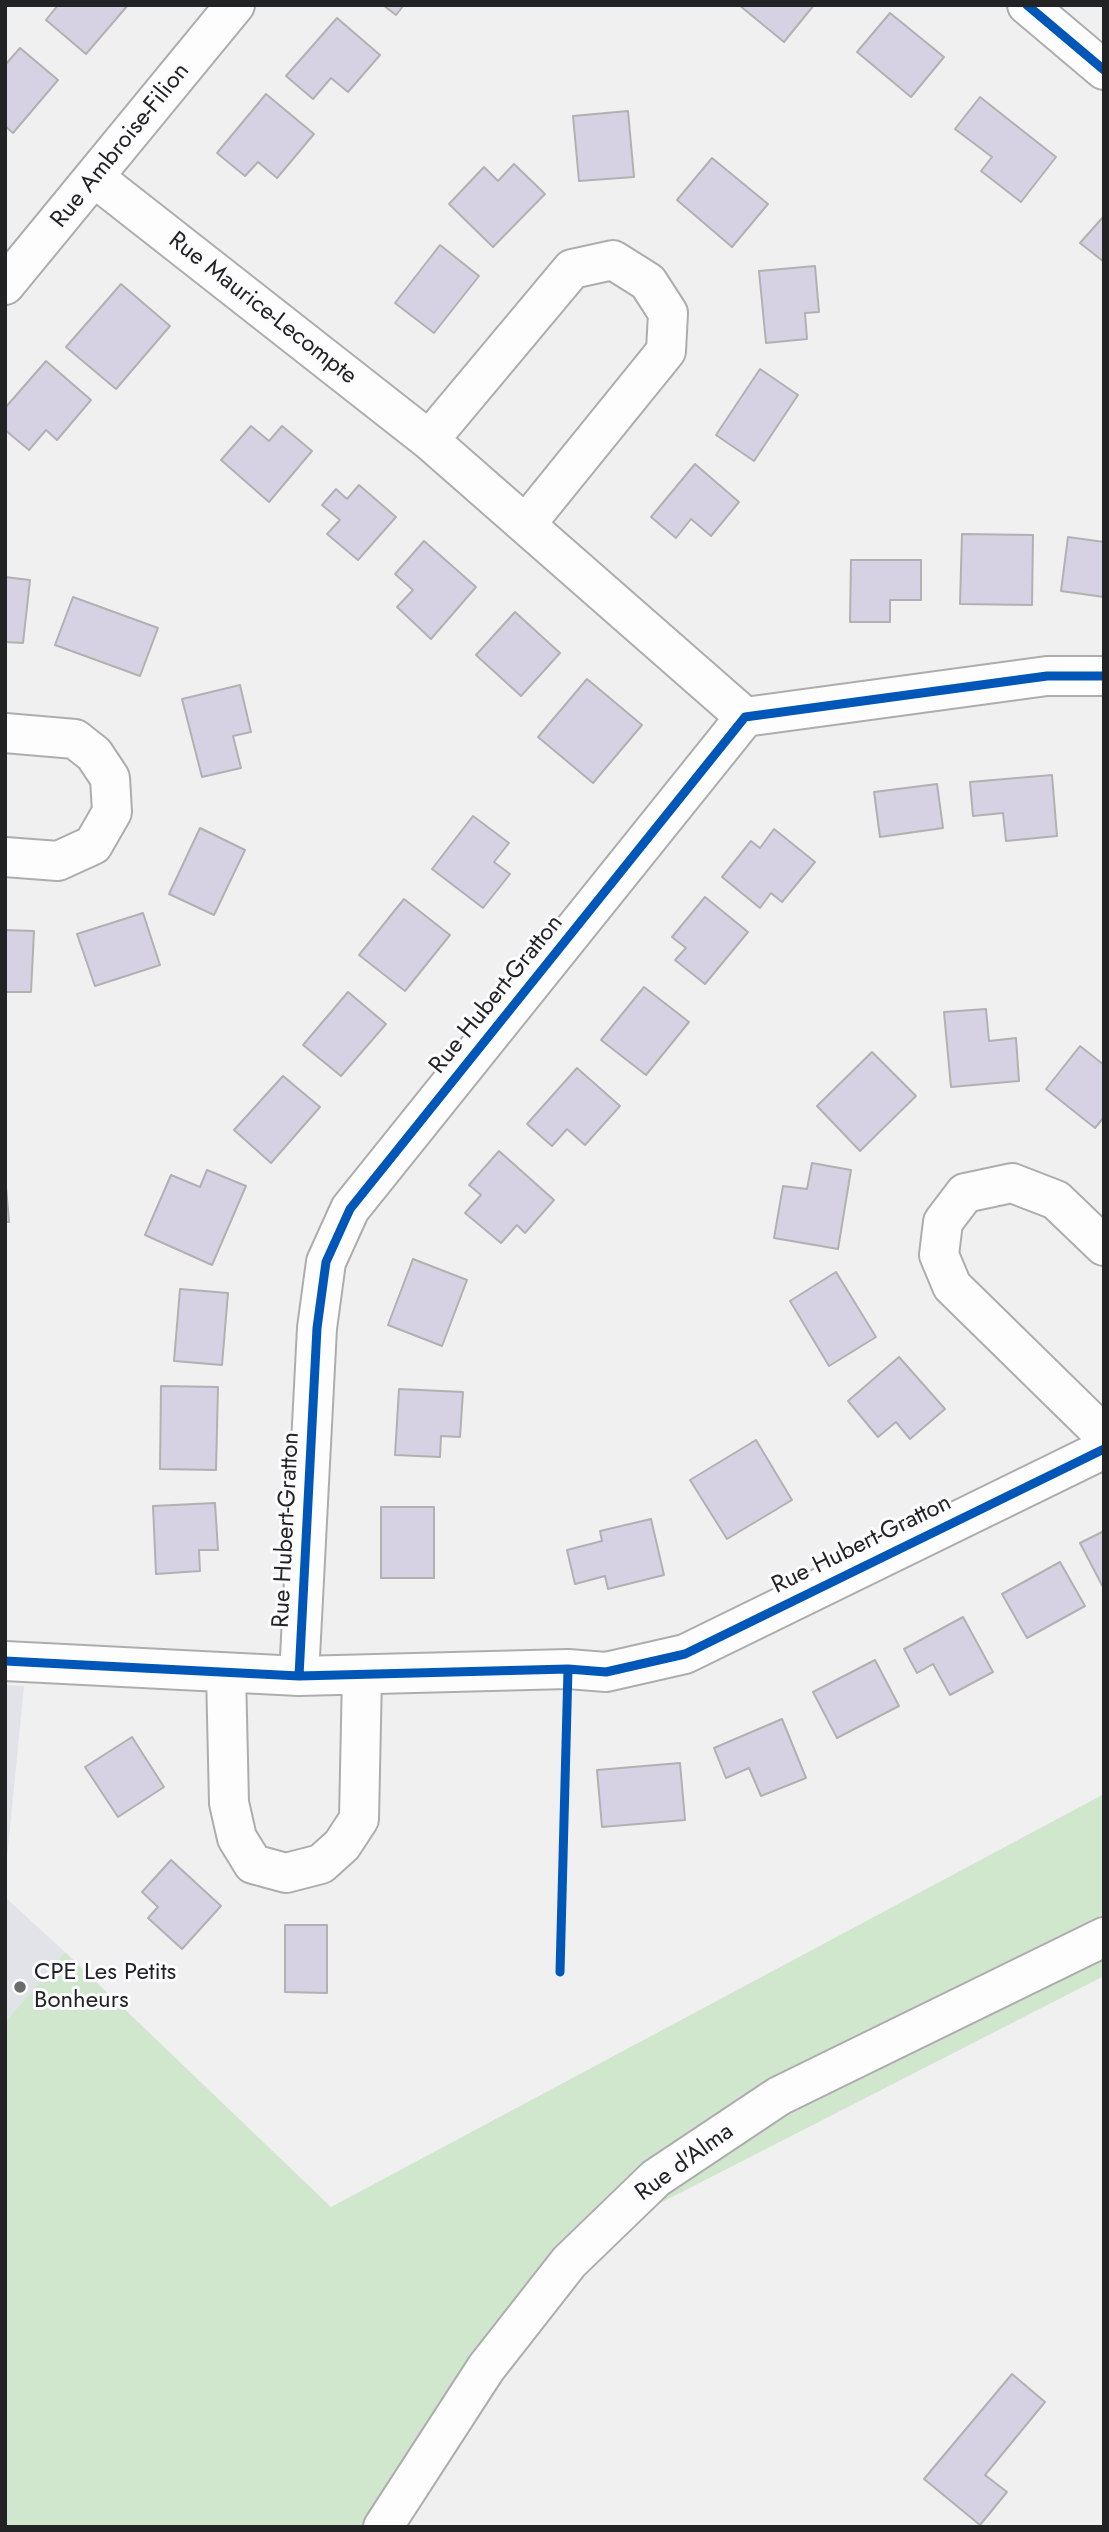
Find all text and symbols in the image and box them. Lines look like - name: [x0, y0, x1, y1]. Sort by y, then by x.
- street label: Rue Ambroise-Filion: [46, 58, 196, 234]
- street label: Rue Maurice-Lecompte: [162, 227, 362, 391]
- street label: Rue Hubert-Gratton: [424, 910, 570, 1080]
- street label: Rue Hubert-Gratton: [267, 1431, 307, 1629]
- street label: Rue Hubert-Gratton: [768, 1489, 956, 1601]
- place label: CPE Les Petits Bonheurs: [34, 1959, 176, 2015]
- marker: CPE Les Petits Bonheurs: [12, 1979, 28, 1995]
- street label: Rue d'Alma: [630, 2118, 740, 2208]

